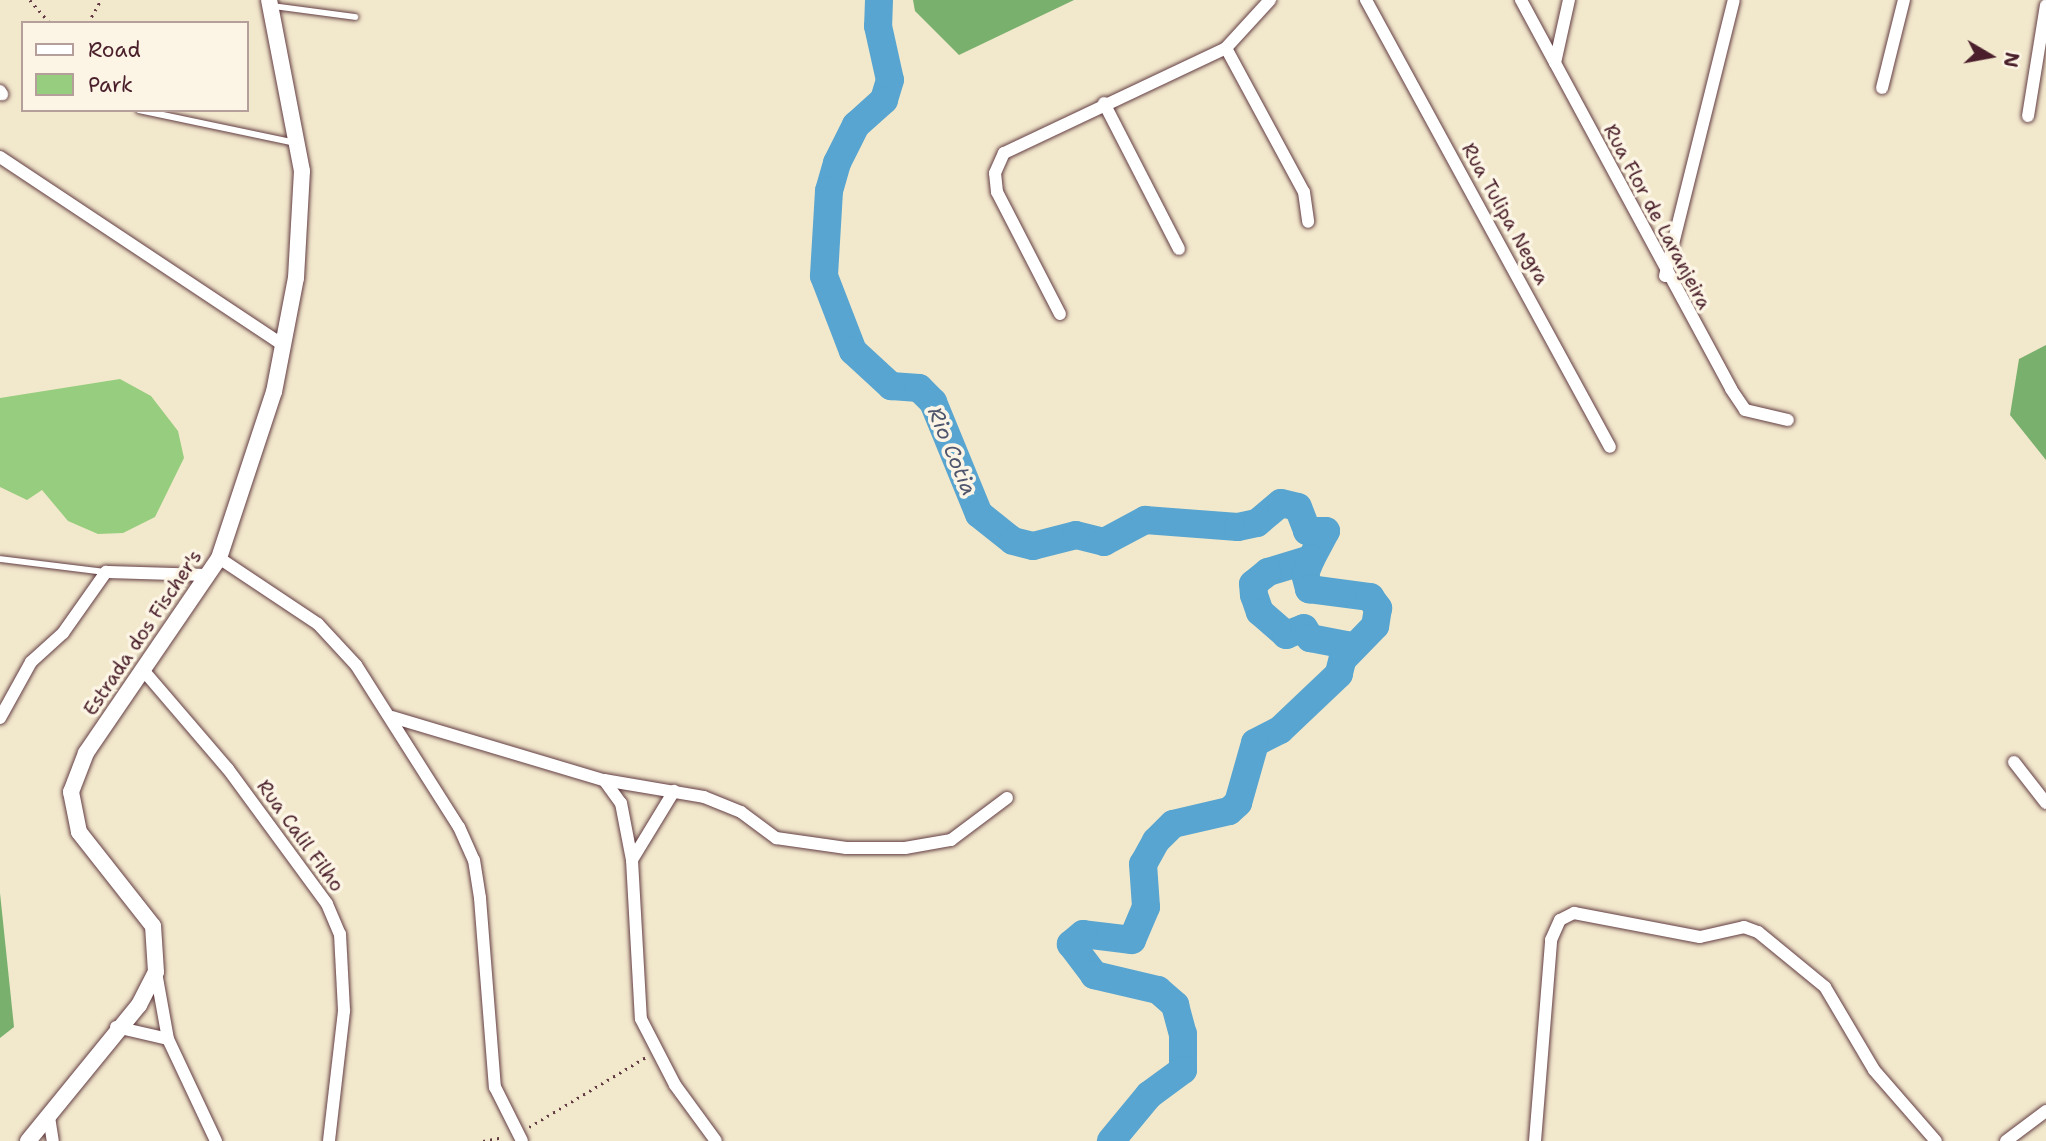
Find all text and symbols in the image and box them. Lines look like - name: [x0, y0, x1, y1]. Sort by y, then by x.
- legend: [21, 21, 248, 112]
- north arrow: [1955, 21, 2025, 91]
- text: Road: [88, 36, 141, 64]
- text: N: [1998, 50, 2025, 69]
- text: Park: [88, 71, 133, 99]
- street label: Rua Flor de Laranjeira: [1599, 121, 1715, 313]
- street label: Rua Tulipa Negra: [1457, 139, 1553, 289]
- water label: Rio Cotia: [922, 403, 982, 499]
- street label: Estrada dos Fischer's: [79, 546, 207, 720]
- street label: Rua Calil Filho: [252, 776, 348, 896]

